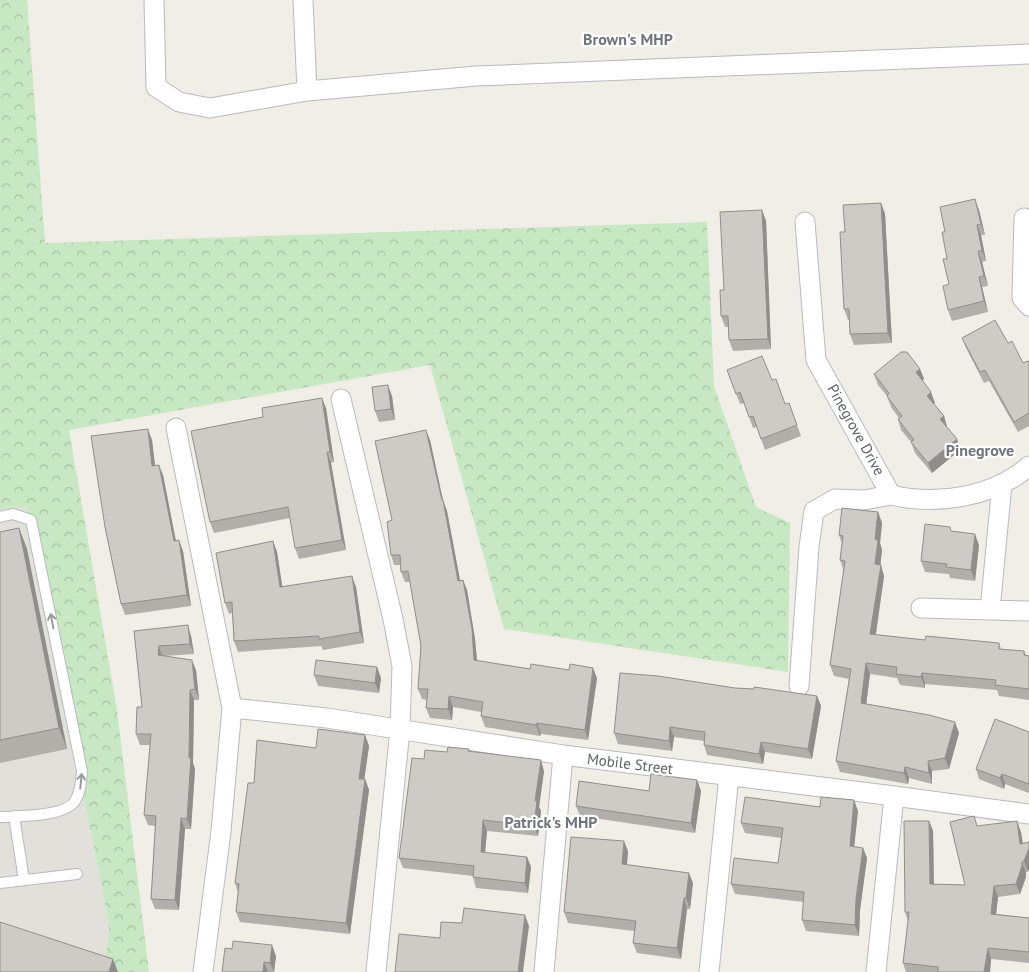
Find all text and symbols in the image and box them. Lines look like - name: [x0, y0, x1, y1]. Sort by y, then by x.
- district label: Brown's MHP: [583, 29, 673, 49]
- street label: Pinegrove Drive: [824, 381, 889, 479]
- district label: Pinegrove: [946, 440, 1014, 460]
- one-way arrow: [46, 614, 56, 630]
- street label: Mobile Street: [586, 749, 674, 778]
- one-way arrow: [76, 773, 86, 789]
- district label: Patrick's MHP: [505, 812, 597, 832]

